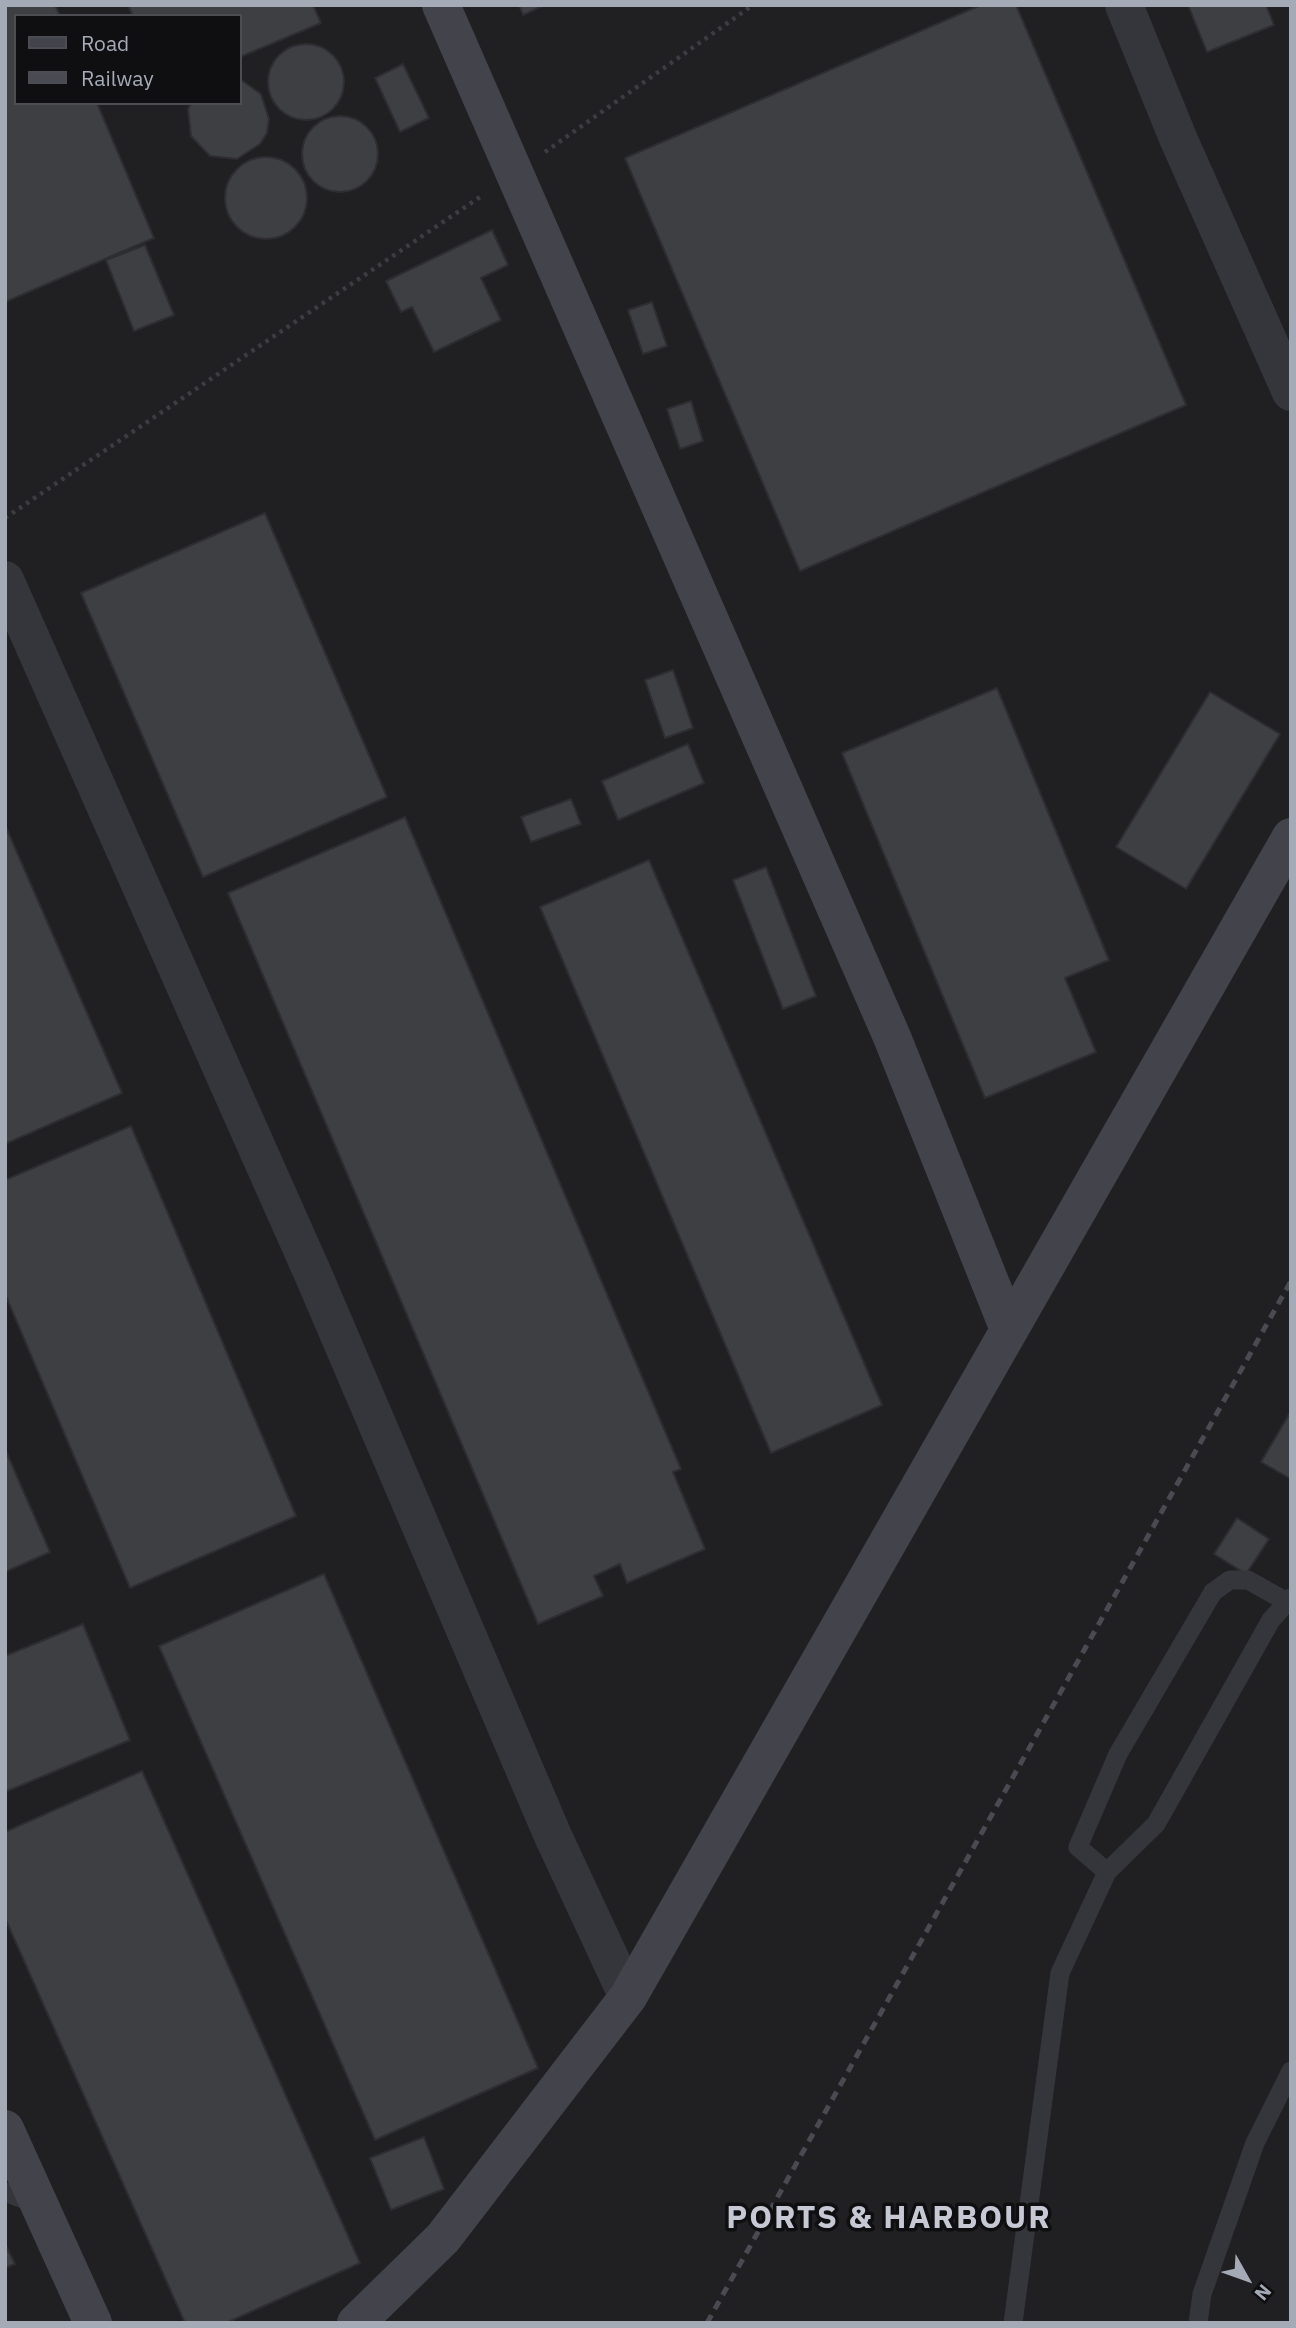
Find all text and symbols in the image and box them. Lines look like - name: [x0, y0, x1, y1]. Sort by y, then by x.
- legend: [14, 14, 242, 105]
- text: Road: [81, 29, 129, 57]
- text: Railway: [81, 64, 154, 92]
- district label: PORTS & HARBOUR: [728, 2200, 1050, 2238]
- north arrow: [1212, 2244, 1282, 2314]
- text: N: [1249, 2280, 1277, 2305]

